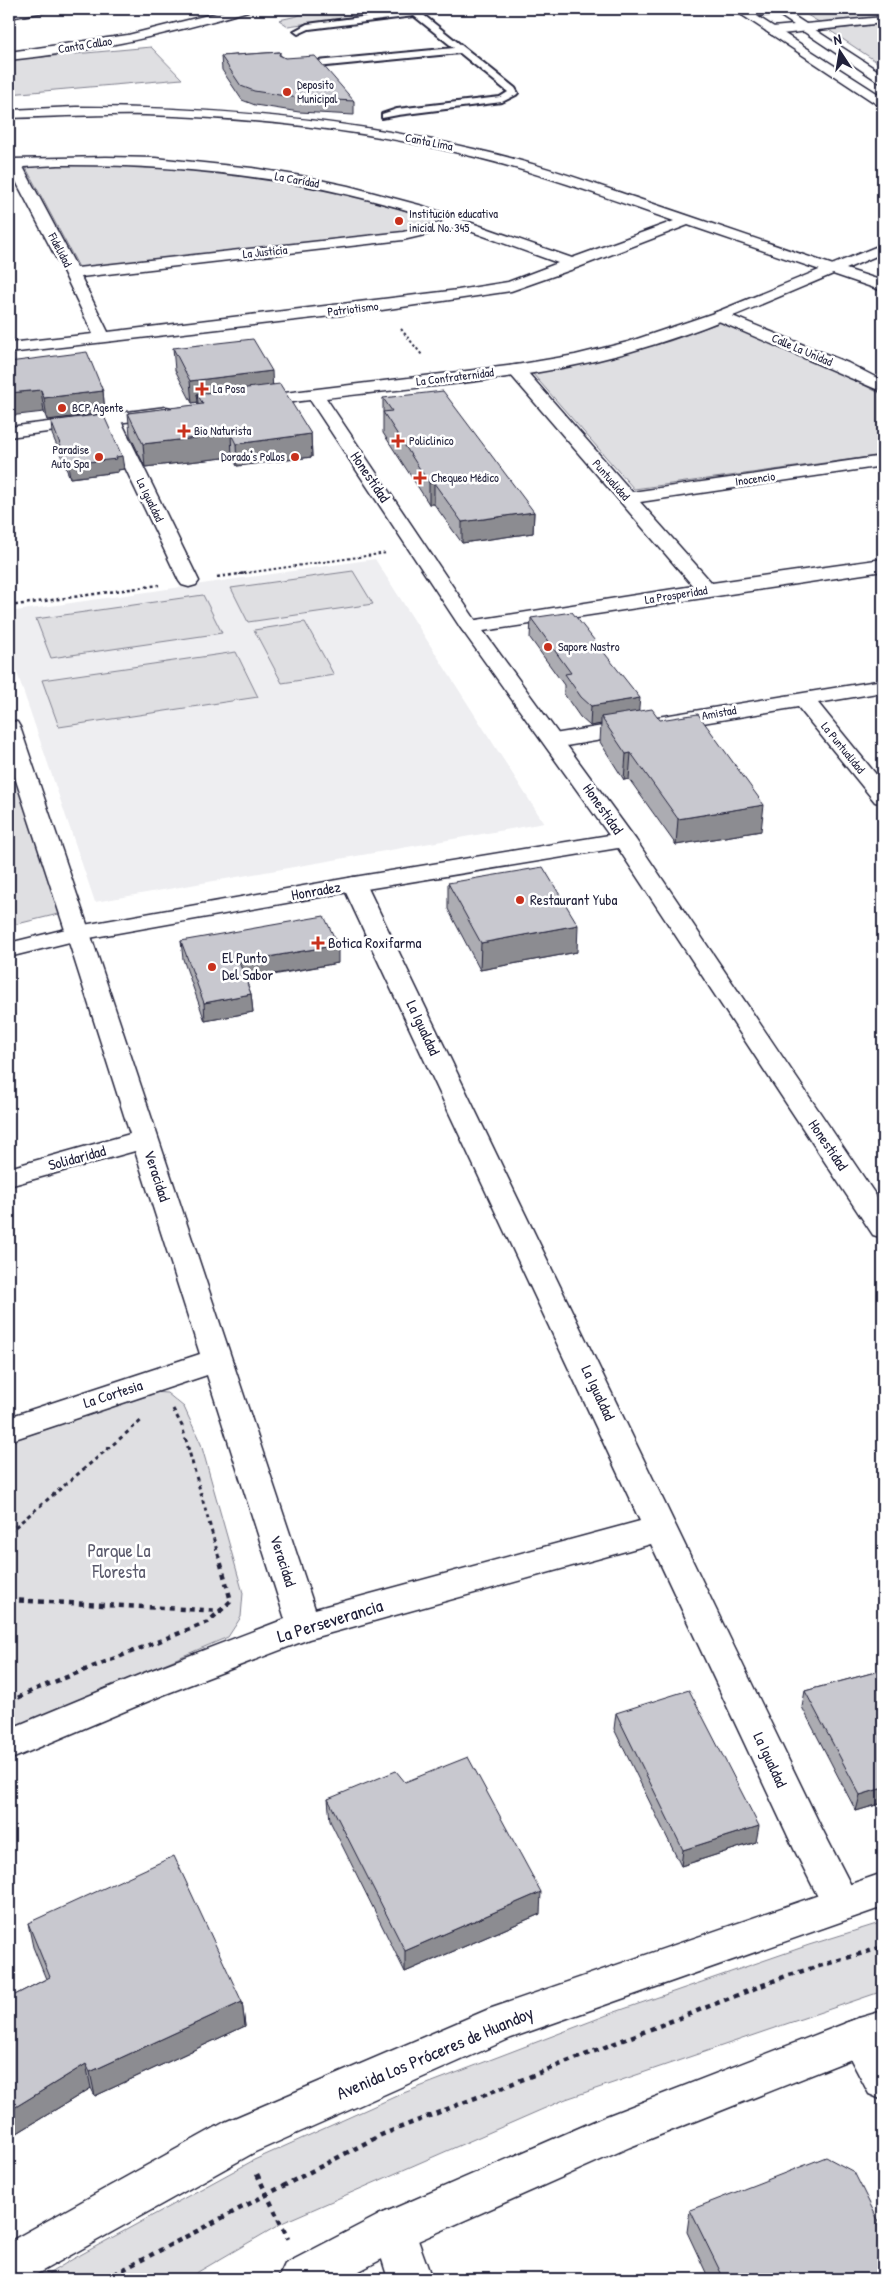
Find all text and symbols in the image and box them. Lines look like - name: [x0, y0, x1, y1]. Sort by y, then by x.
- north arrow: [814, 28, 864, 78]
- text: N: [832, 29, 843, 49]
- street label: Canta Callao: [57, 32, 113, 57]
- place label: Deposito Municipal: [297, 76, 338, 107]
- marker: Deposito Municipal: [281, 86, 293, 98]
- street label: Canta Lima: [404, 129, 455, 155]
- street label: La Caridad: [274, 167, 321, 192]
- place label: Institución educativa inicial No. 345: [409, 205, 498, 236]
- marker: Institución educativa inicial No. 345: [393, 215, 405, 227]
- street label: Fidelidad: [44, 229, 77, 270]
- street label: La Justicia: [242, 241, 288, 262]
- street label: Patriotismo: [327, 297, 380, 320]
- street label: Calle La Unidad: [769, 329, 836, 370]
- street label: La Confraternidad: [415, 363, 495, 390]
- place label: La Posa: [213, 380, 245, 397]
- marker: La Posa: [195, 382, 209, 396]
- place label: BCP Agente: [72, 399, 124, 416]
- marker: BCP Agente: [56, 402, 68, 414]
- place label: Bio Naturista: [194, 422, 251, 439]
- marker: Bio Naturista: [178, 425, 190, 437]
- place label: Policlinico: [409, 432, 454, 449]
- marker: Policlinico: [391, 434, 405, 448]
- place label: Paradise Auto Spa: [51, 441, 89, 472]
- street label: Honestidad: [346, 447, 395, 507]
- place label: Dorado's Pollos: [221, 448, 285, 465]
- marker: Paradise Auto Spa: [93, 451, 105, 463]
- marker: Dorado's Pollos: [289, 451, 301, 463]
- street label: Puntualidad: [589, 455, 634, 504]
- street label: Inocencio: [734, 467, 776, 490]
- place label: Chequeo Médico: [431, 469, 499, 486]
- marker: Chequeo Médico: [413, 471, 427, 485]
- street label: La Igualdad: [133, 475, 168, 525]
- street label: La Prosperidad: [643, 581, 709, 608]
- place label: Sapore Nastro: [558, 638, 620, 655]
- marker: Sapore Nastro: [542, 641, 554, 653]
- street label: Amistad: [700, 701, 738, 724]
- street label: La Puntualidad: [817, 718, 870, 777]
- street label: Honestidad: [578, 779, 629, 838]
- street label: Honradez: [290, 876, 343, 905]
- place label: Restaurant Yuba: [530, 889, 617, 910]
- marker: Restaurant Yuba: [514, 894, 526, 906]
- place label: Botica Roxifarma: [328, 932, 421, 953]
- marker: Botica Roxifarma: [312, 937, 324, 949]
- place label: El Punto Del Sabor: [222, 947, 274, 985]
- marker: El Punto Del Sabor: [206, 961, 218, 973]
- street label: La Igualdad: [402, 997, 445, 1059]
- street label: Honestidad: [804, 1115, 853, 1175]
- street label: Solidaridad: [46, 1140, 108, 1175]
- street label: Veracidad: [139, 1147, 176, 1204]
- street label: La Igualdad: [577, 1362, 620, 1424]
- street label: La Cortesia: [81, 1374, 145, 1413]
- street label: Veracidad: [265, 1532, 302, 1589]
- park label: Parque La Floresta: [87, 1538, 151, 1584]
- street label: La Perseverancia: [274, 1593, 386, 1648]
- street label: La Igualdad: [749, 1729, 792, 1791]
- street label: Avenida Los Próceres de Huandoy: [332, 2000, 537, 2105]

